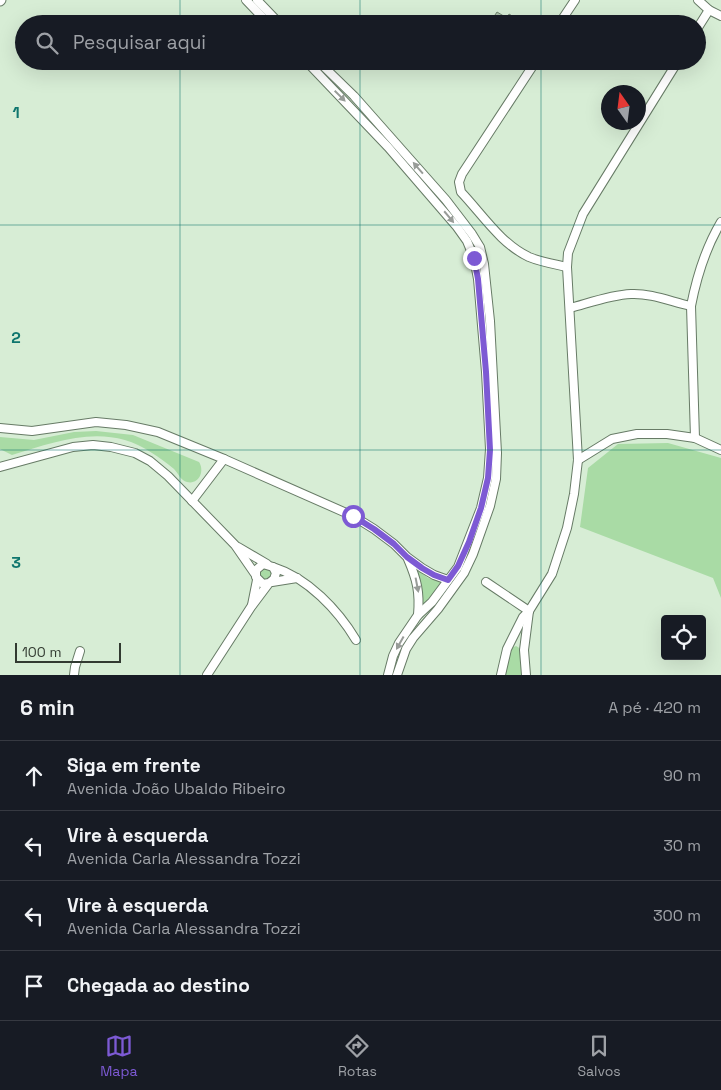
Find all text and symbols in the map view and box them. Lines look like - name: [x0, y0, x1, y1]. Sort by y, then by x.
- search box: [15, 15, 706, 70]
- icon: search: [33, 29, 61, 57]
- text: Pesquisar aqui: [73, 30, 206, 55]
- north arrow: [601, 85, 646, 130]
- one-way arrow: [334, 90, 346, 102]
- text: 1: [12, 102, 20, 123]
- one-way arrow: [412, 163, 424, 175]
- one-way arrow: [443, 210, 454, 223]
- route end: [463, 247, 486, 270]
- text: 2: [11, 327, 21, 348]
- route start: [342, 505, 365, 528]
- text: 3: [11, 552, 21, 573]
- one-way arrow: [414, 578, 422, 594]
- map controls: [661, 615, 706, 660]
- button: locate: [661, 615, 706, 660]
- one-way arrow: [396, 636, 404, 651]
- scale bar: [15, 640, 121, 663]
- text: 100 m: [22, 643, 61, 661]
- text: 6 min: [20, 694, 75, 721]
- text: A pé · 420 m: [608, 697, 701, 718]
- text: Siga em frente: [67, 753, 201, 778]
- icon: ahead: [20, 762, 48, 790]
- text: 90 m: [663, 765, 701, 786]
- text: Avenida João Ubaldo Ribeiro: [67, 778, 286, 799]
- text: Vire à esquerda: [67, 823, 209, 848]
- icon: left: [20, 832, 48, 860]
- text: 30 m: [663, 835, 701, 856]
- text: Avenida Carla Alessandra Tozzi: [67, 848, 301, 869]
- text: Vire à esquerda: [67, 893, 209, 918]
- icon: left: [20, 902, 48, 930]
- text: 300 m: [653, 905, 701, 926]
- text: Avenida Carla Alessandra Tozzi: [67, 918, 301, 939]
- icon: arrive: [20, 972, 48, 1000]
- text: Chegada ao destino: [67, 973, 250, 998]
- tab: Mapa: [100, 1032, 137, 1080]
- tab: Rotas: [338, 1032, 377, 1080]
- tab: Salvos: [577, 1032, 621, 1080]

